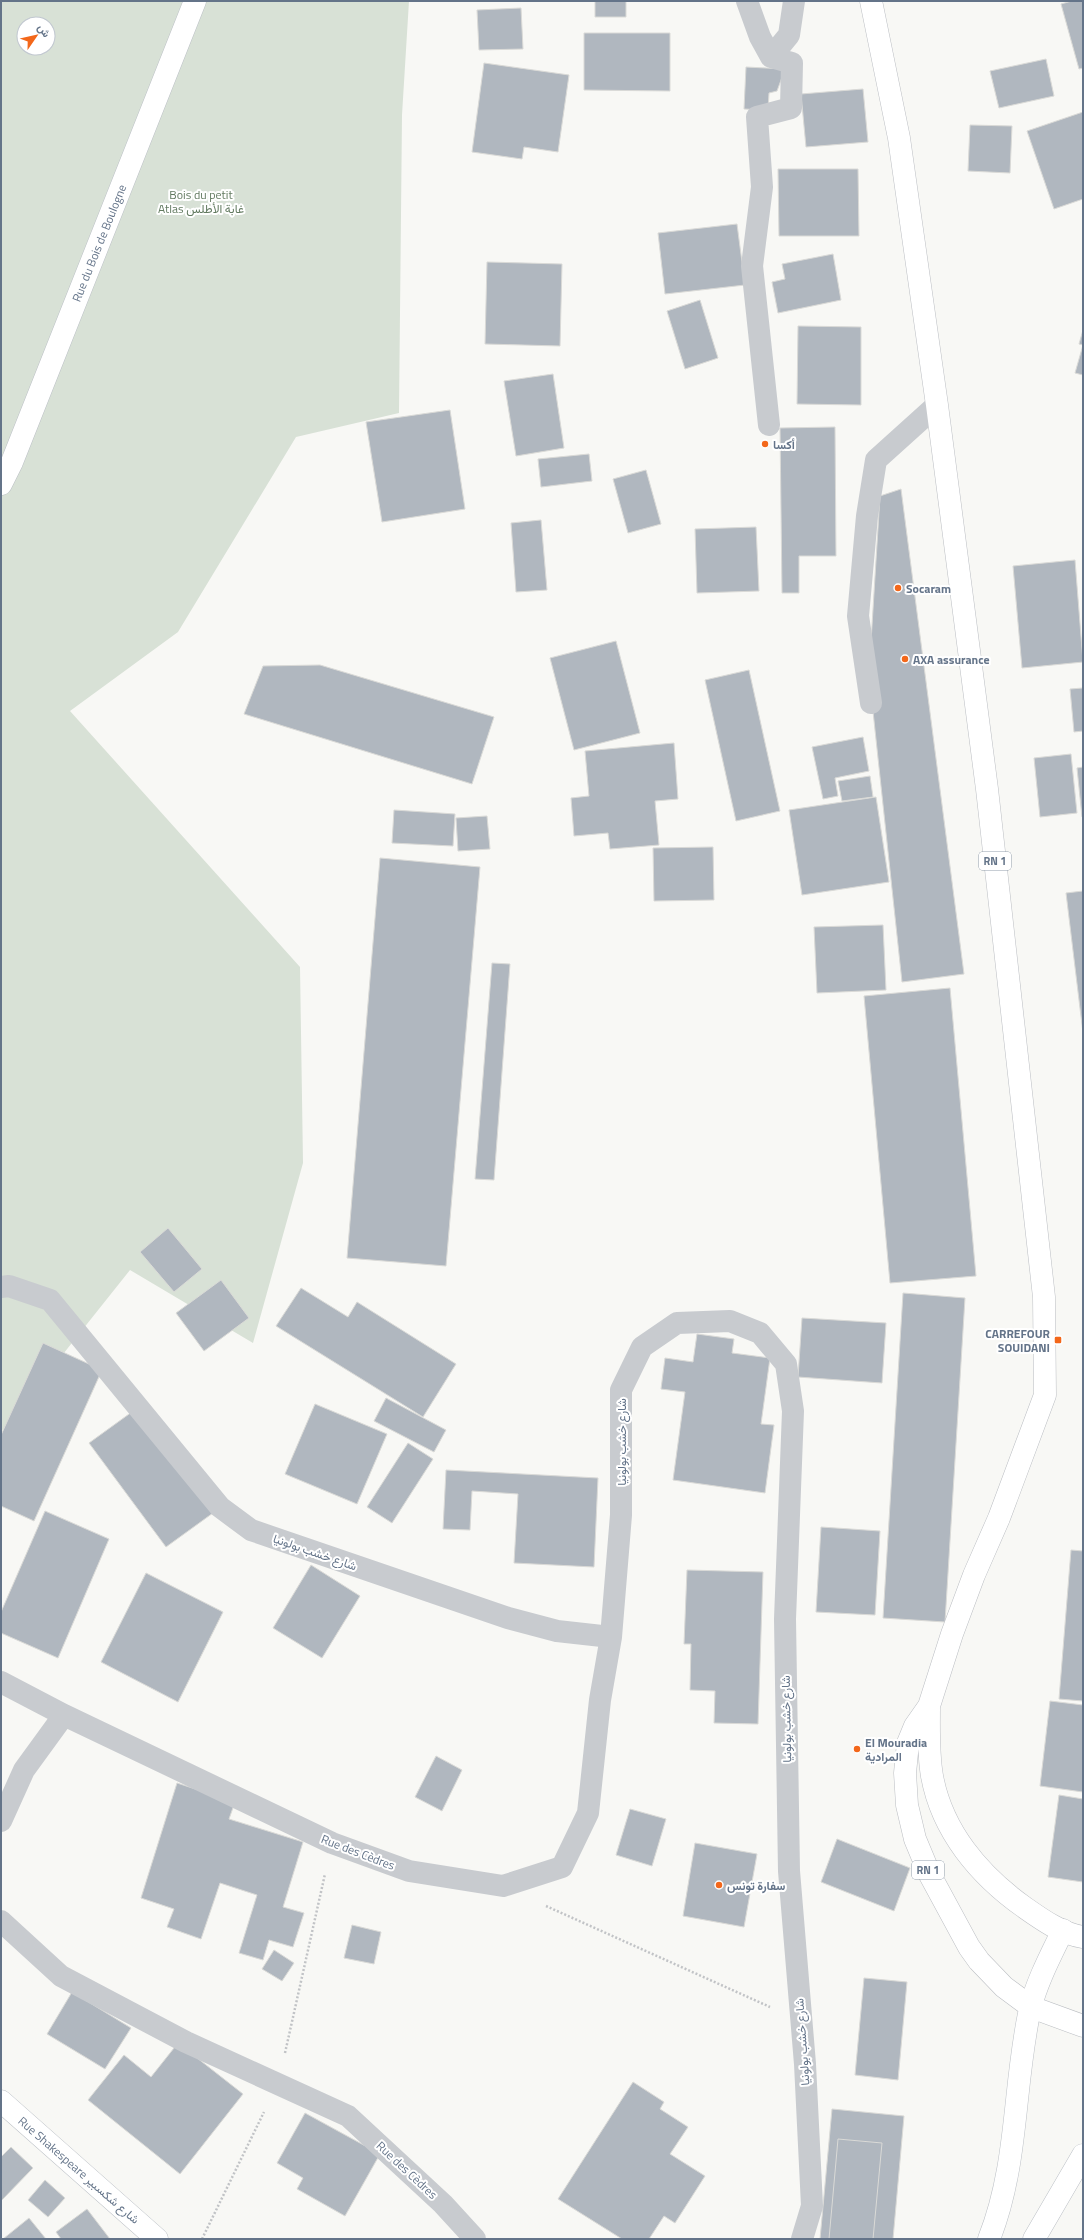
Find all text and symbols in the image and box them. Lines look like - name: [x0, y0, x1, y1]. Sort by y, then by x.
- north arrow: [16, 16, 56, 56]
- text: ش: [34, 20, 55, 40]
- street label: Rue du Bois de Boulogne: [67, 181, 131, 305]
- park label: Bois du petit Atlas غابة الأطلس: [158, 185, 244, 218]
- place label: أكسا: [773, 435, 795, 454]
- marker: أكسا: [760, 439, 770, 449]
- place label: Socaram: [906, 579, 951, 598]
- marker: Socaram: [893, 583, 903, 593]
- place label: AXA assurance: [913, 650, 990, 669]
- marker: AXA assurance: [900, 654, 910, 664]
- road number: RN 1: [979, 852, 1011, 870]
- place label: CARREFOUR SOUIDANI: [985, 1324, 1050, 1357]
- marker: CARREFOUR SOUIDANI: [1053, 1335, 1063, 1345]
- street label: شارع خشب بولونيا: [612, 1398, 631, 1486]
- street label: شارع خشب بولونيا: [271, 1529, 359, 1575]
- street label: شارع خشب بولونيا: [776, 1675, 796, 1763]
- place label: El Mouradia المرادية: [865, 1733, 927, 1766]
- marker: El Mouradia المرادية: [852, 1744, 862, 1754]
- street label: Rue des Cèdres: [318, 1829, 398, 1875]
- road number: RN 1: [912, 1861, 944, 1879]
- place label: سفارة تونس: [727, 1876, 786, 1895]
- marker: سفارة تونس: [714, 1880, 724, 1890]
- street label: شارع خشب بولونيا: [789, 1998, 815, 2086]
- street label: Rue Shakespeare شارع شكسبير: [14, 2112, 144, 2228]
- street label: Rue des Cèdres: [372, 2137, 442, 2204]

